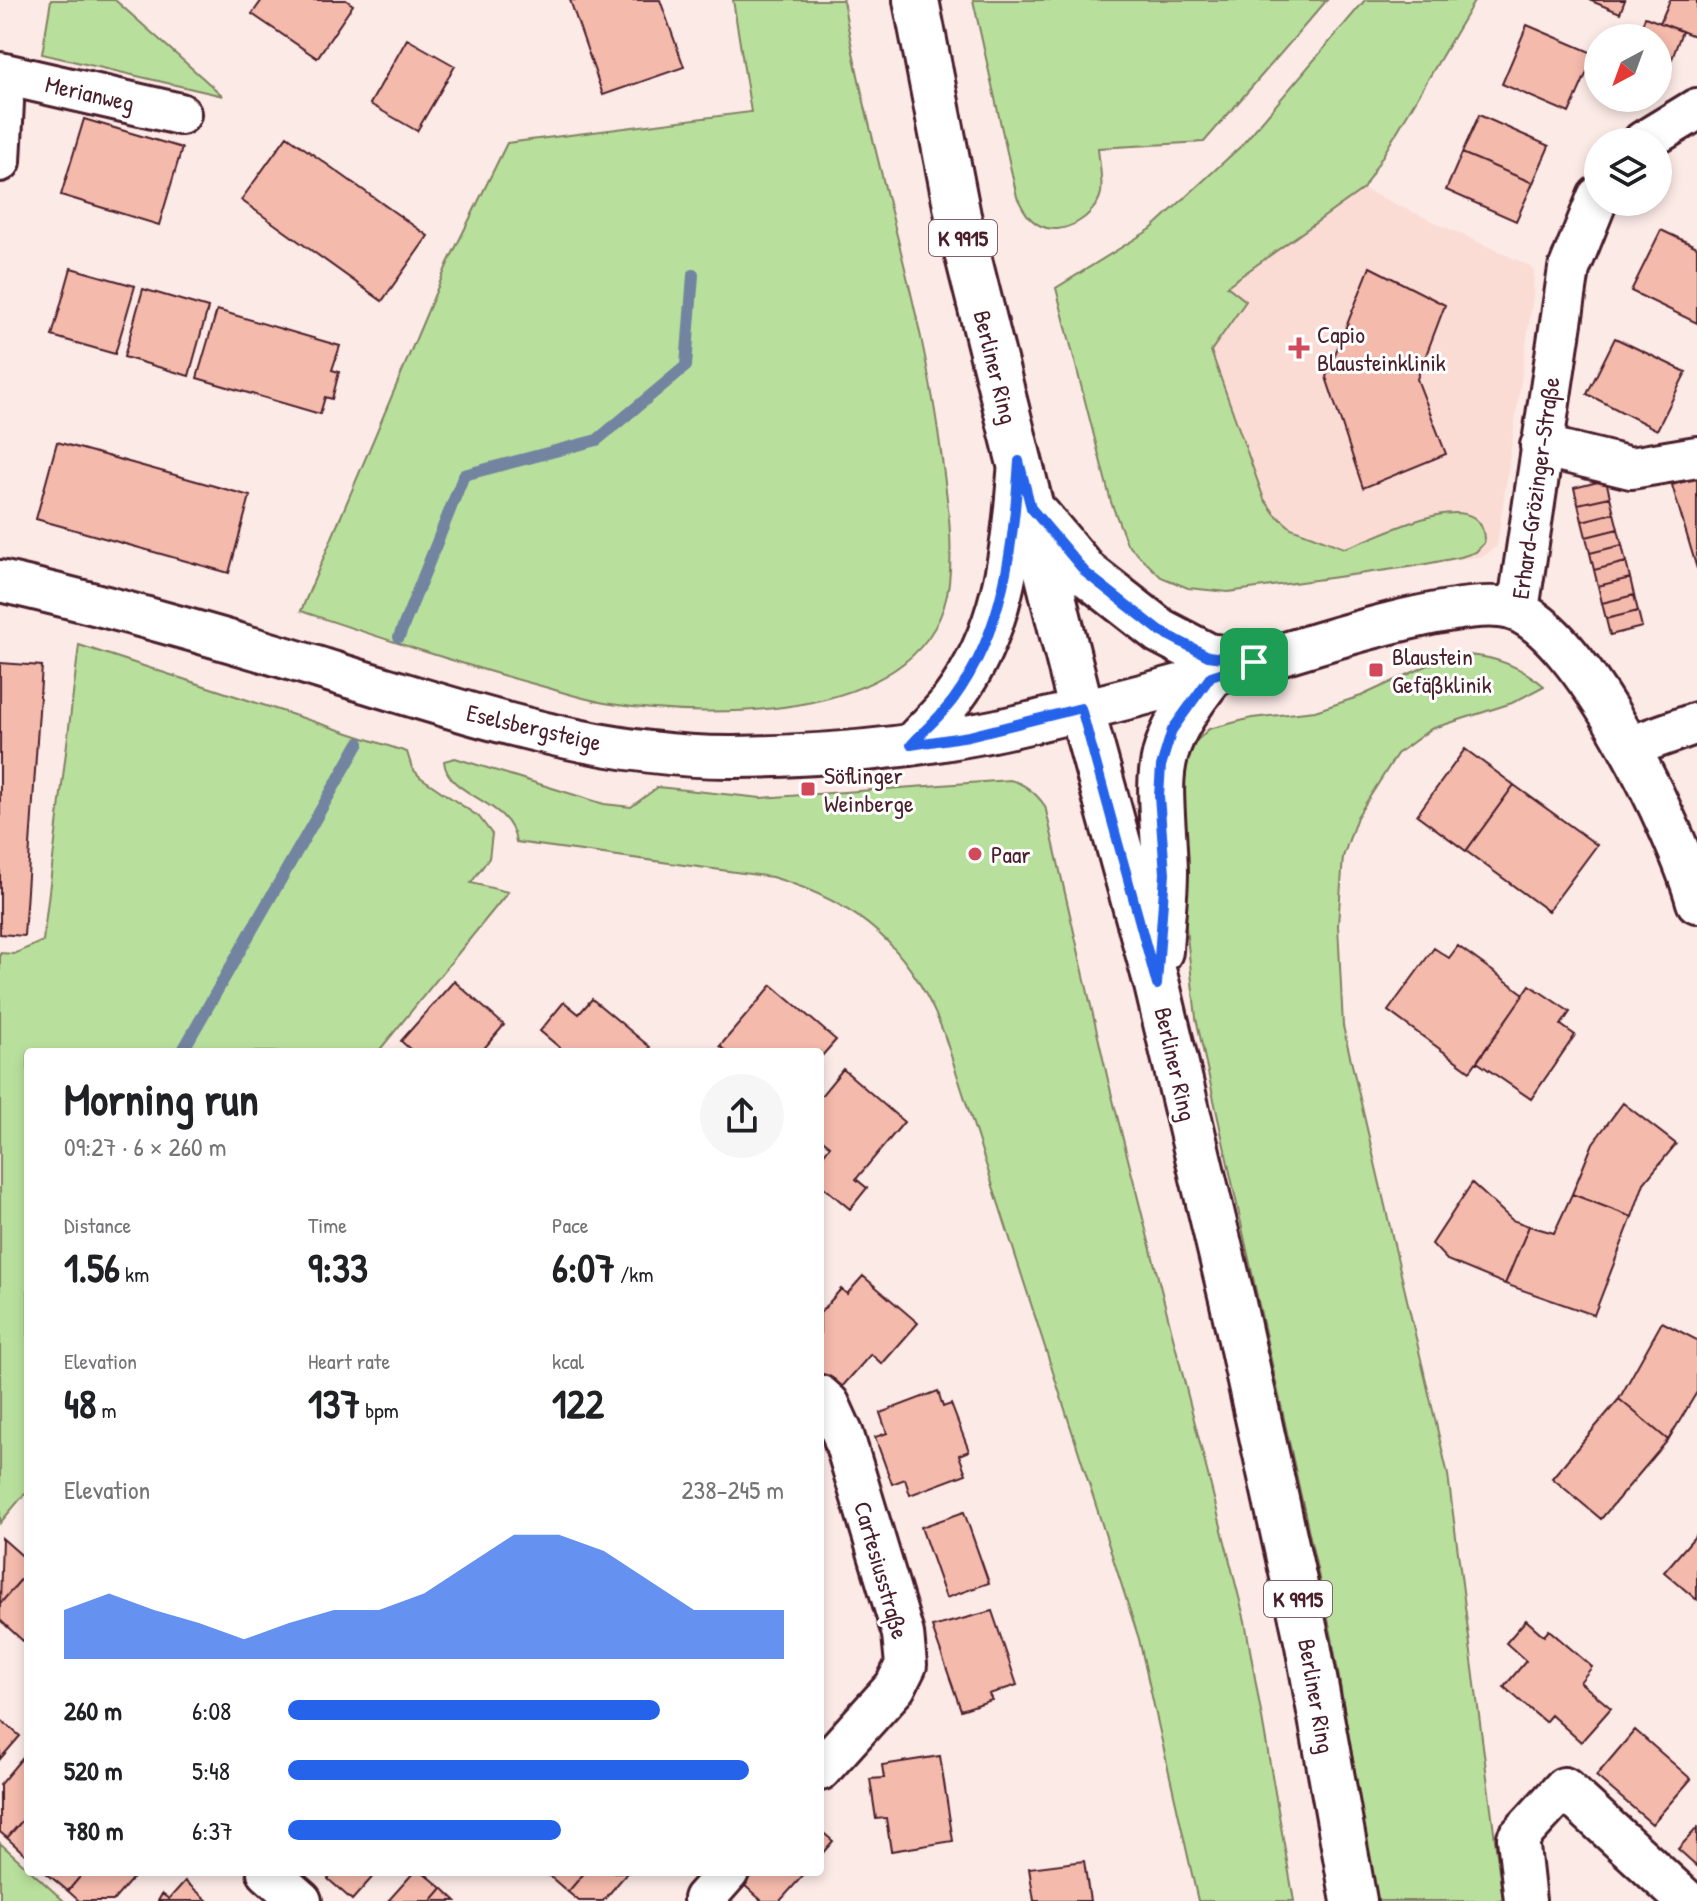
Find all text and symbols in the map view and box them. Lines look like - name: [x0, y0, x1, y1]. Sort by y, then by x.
- north arrow: [1584, 24, 1672, 112]
- map controls: [1584, 24, 1672, 216]
- street label: Merianweg: [43, 67, 137, 119]
- button: layers: [1584, 128, 1672, 216]
- road number: K 9915: [929, 220, 997, 256]
- street label: Berliner Ring: [966, 307, 1026, 427]
- place label: Capio Blausteinklinik: [1317, 318, 1446, 378]
- marker: Capio Blausteinklinik: [1288, 337, 1310, 359]
- street label: Erhard-Grözinger-Straße: [1504, 374, 1566, 601]
- pin: [1220, 628, 1288, 696]
- icon: arrive: [1232, 640, 1276, 684]
- place label: Blaustein Gefäßklinik: [1392, 640, 1492, 700]
- marker: Blaustein Gefäßklinik: [1367, 661, 1385, 679]
- street label: Eselsbergsteige: [464, 696, 605, 758]
- place label: Söflinger Weinberge: [824, 759, 914, 819]
- marker: Söflinger Weinberge: [799, 780, 817, 798]
- place label: Paar: [991, 838, 1031, 870]
- marker: Paar: [966, 845, 984, 863]
- street label: Berliner Ring: [1147, 1004, 1205, 1124]
- text: Morning run: [64, 1069, 259, 1129]
- button: share: [700, 1074, 784, 1158]
- text: 09:27 · 6 × 260 m: [64, 1129, 226, 1164]
- text: Distance: [64, 1210, 131, 1240]
- text: Time: [308, 1210, 347, 1240]
- text: Pace: [552, 1210, 589, 1240]
- text: 1.56: [64, 1240, 120, 1294]
- text: 9:33: [308, 1240, 368, 1294]
- text: 6:07: [552, 1240, 615, 1294]
- text: km: [120, 1259, 149, 1289]
- text: /km: [615, 1259, 653, 1289]
- text: Elevation: [64, 1346, 137, 1376]
- text: Heart rate: [308, 1346, 390, 1376]
- text: kcal: [552, 1346, 584, 1376]
- text: 48: [64, 1376, 96, 1430]
- text: 137: [308, 1376, 360, 1430]
- text: 122: [552, 1376, 604, 1430]
- text: m: [96, 1395, 116, 1425]
- text: bpm: [360, 1395, 399, 1425]
- text: Elevation: [64, 1472, 150, 1507]
- text: 238–245 m: [681, 1472, 784, 1507]
- street label: Cartesiusstraße: [847, 1498, 917, 1643]
- road number: K 9915: [1264, 1581, 1332, 1617]
- street label: Berliner Ring: [1291, 1636, 1343, 1756]
- text: 260 m: [64, 1693, 122, 1728]
- text: 6:08: [192, 1693, 231, 1728]
- text: 520 m: [64, 1753, 122, 1788]
- text: 5:48: [192, 1753, 230, 1788]
- text: 780 m: [64, 1813, 123, 1848]
- text: 6:37: [192, 1813, 233, 1848]

